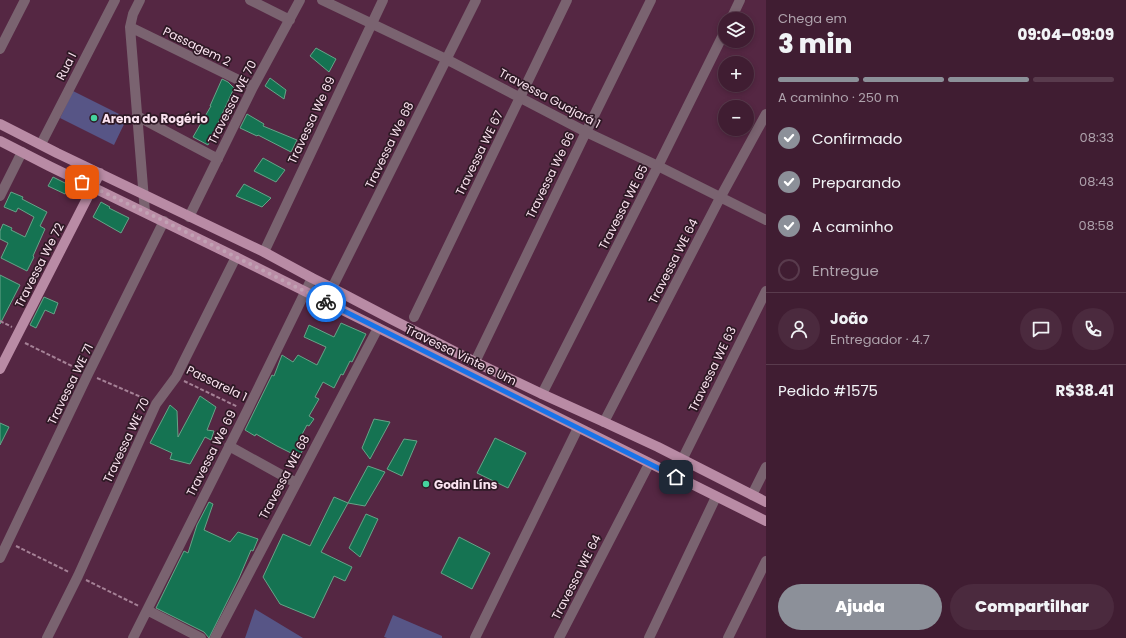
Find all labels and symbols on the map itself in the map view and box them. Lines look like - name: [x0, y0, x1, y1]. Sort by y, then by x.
- street label: Passagem 2: [160, 22, 234, 70]
- street label: Rua I: [52, 49, 80, 83]
- street label: Travessa WE 70: [203, 57, 261, 147]
- street label: Travessa Guajará 1: [496, 64, 604, 132]
- street label: Travessa We 69: [283, 74, 339, 166]
- street label: Travessa We 68: [361, 99, 417, 191]
- street label: Travessa WE 67: [451, 107, 507, 198]
- place label: Arena do Rogério: [102, 110, 208, 127]
- marker: Arena do Rogério: [89, 113, 99, 123]
- street label: Travessa We 66: [522, 129, 578, 221]
- street label: Travessa WE 65: [594, 162, 652, 252]
- pin: [65, 165, 99, 199]
- street label: Travessa WE 64: [644, 215, 702, 306]
- street label: Travessa We 72: [10, 220, 68, 310]
- courier: [306, 282, 346, 322]
- street label: Travessa Vinte e Um: [402, 321, 520, 389]
- street label: Travessa WE 63: [684, 324, 740, 414]
- street label: Travessa WE 71: [43, 340, 97, 428]
- street label: Passarela 1: [184, 361, 250, 405]
- street label: Travessa WE 70: [99, 395, 153, 485]
- street label: Travessa We 69: [182, 407, 240, 499]
- street label: Travessa WE 68: [255, 432, 313, 522]
- pin: [659, 460, 693, 494]
- place label: Godin Líns: [434, 476, 498, 493]
- marker: Godin Líns: [421, 479, 431, 489]
- street label: Travessa WE 64: [547, 531, 605, 622]

